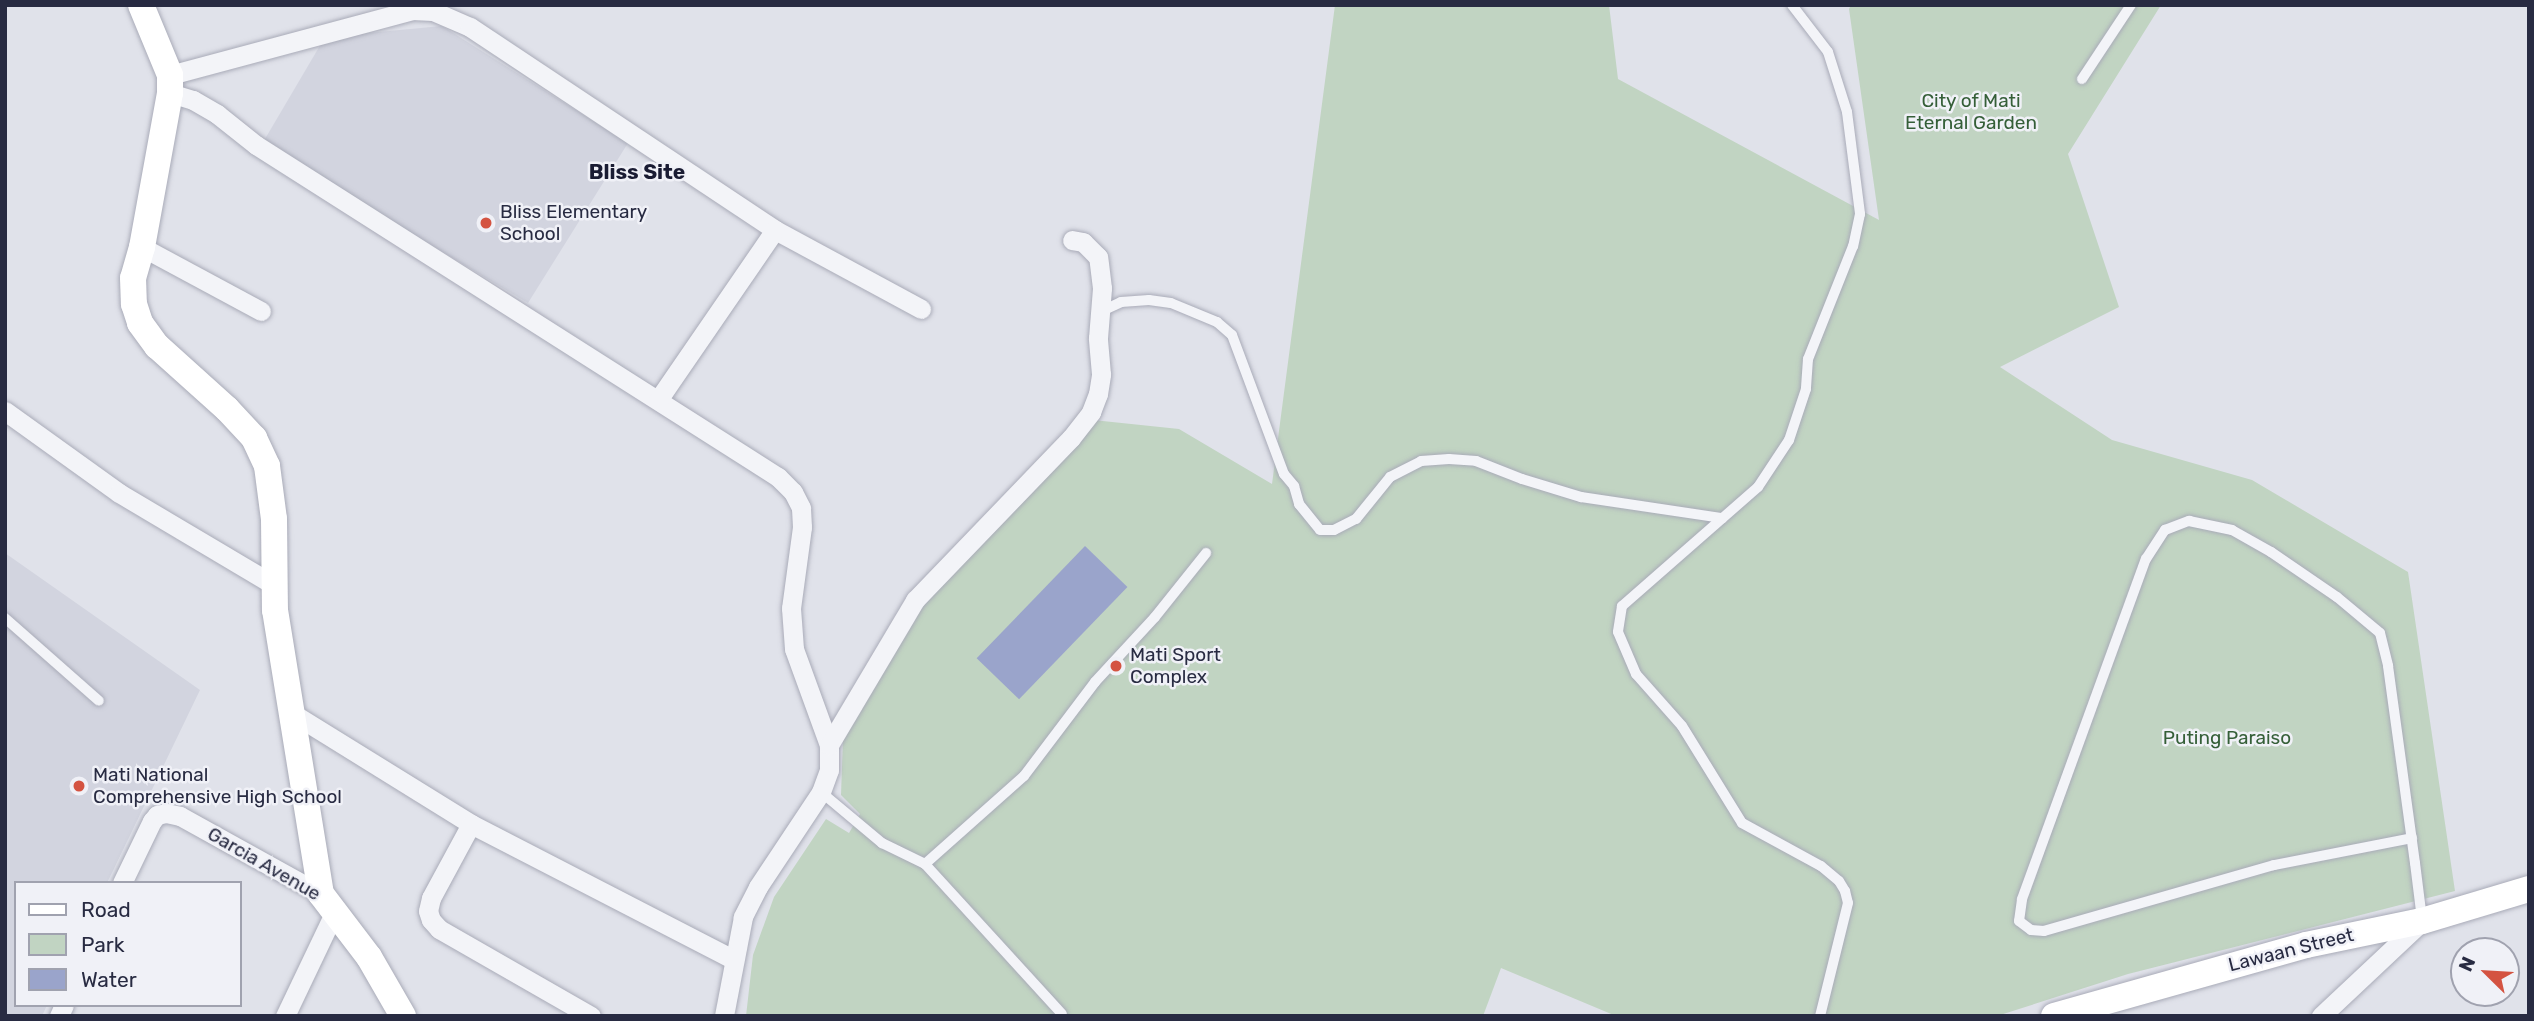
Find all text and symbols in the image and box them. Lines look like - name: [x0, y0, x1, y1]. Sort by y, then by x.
- park label: City of Mati Eternal Garden: [1905, 90, 2037, 134]
- district label: Bliss Site: [589, 159, 685, 185]
- place label: Bliss Elementary School: [500, 201, 647, 245]
- marker: Bliss Elementary School: [478, 215, 494, 231]
- place label: Mati Sport Complex: [1130, 644, 1221, 688]
- marker: Mati Sport Complex: [1108, 658, 1124, 674]
- park label: Puting Paraiso: [2163, 727, 2291, 749]
- place label: Mati National Comprehensive High School: [93, 764, 342, 808]
- marker: Mati National Comprehensive High School: [71, 778, 87, 794]
- street label: Garcia Avenue: [203, 822, 325, 906]
- legend: [14, 881, 242, 1007]
- text: Road: [81, 897, 131, 922]
- street label: Lawaan Street: [2226, 923, 2356, 977]
- text: Park: [81, 932, 125, 957]
- north arrow: [2450, 937, 2520, 1007]
- text: N: [2454, 953, 2480, 975]
- text: Water: [81, 967, 137, 992]

